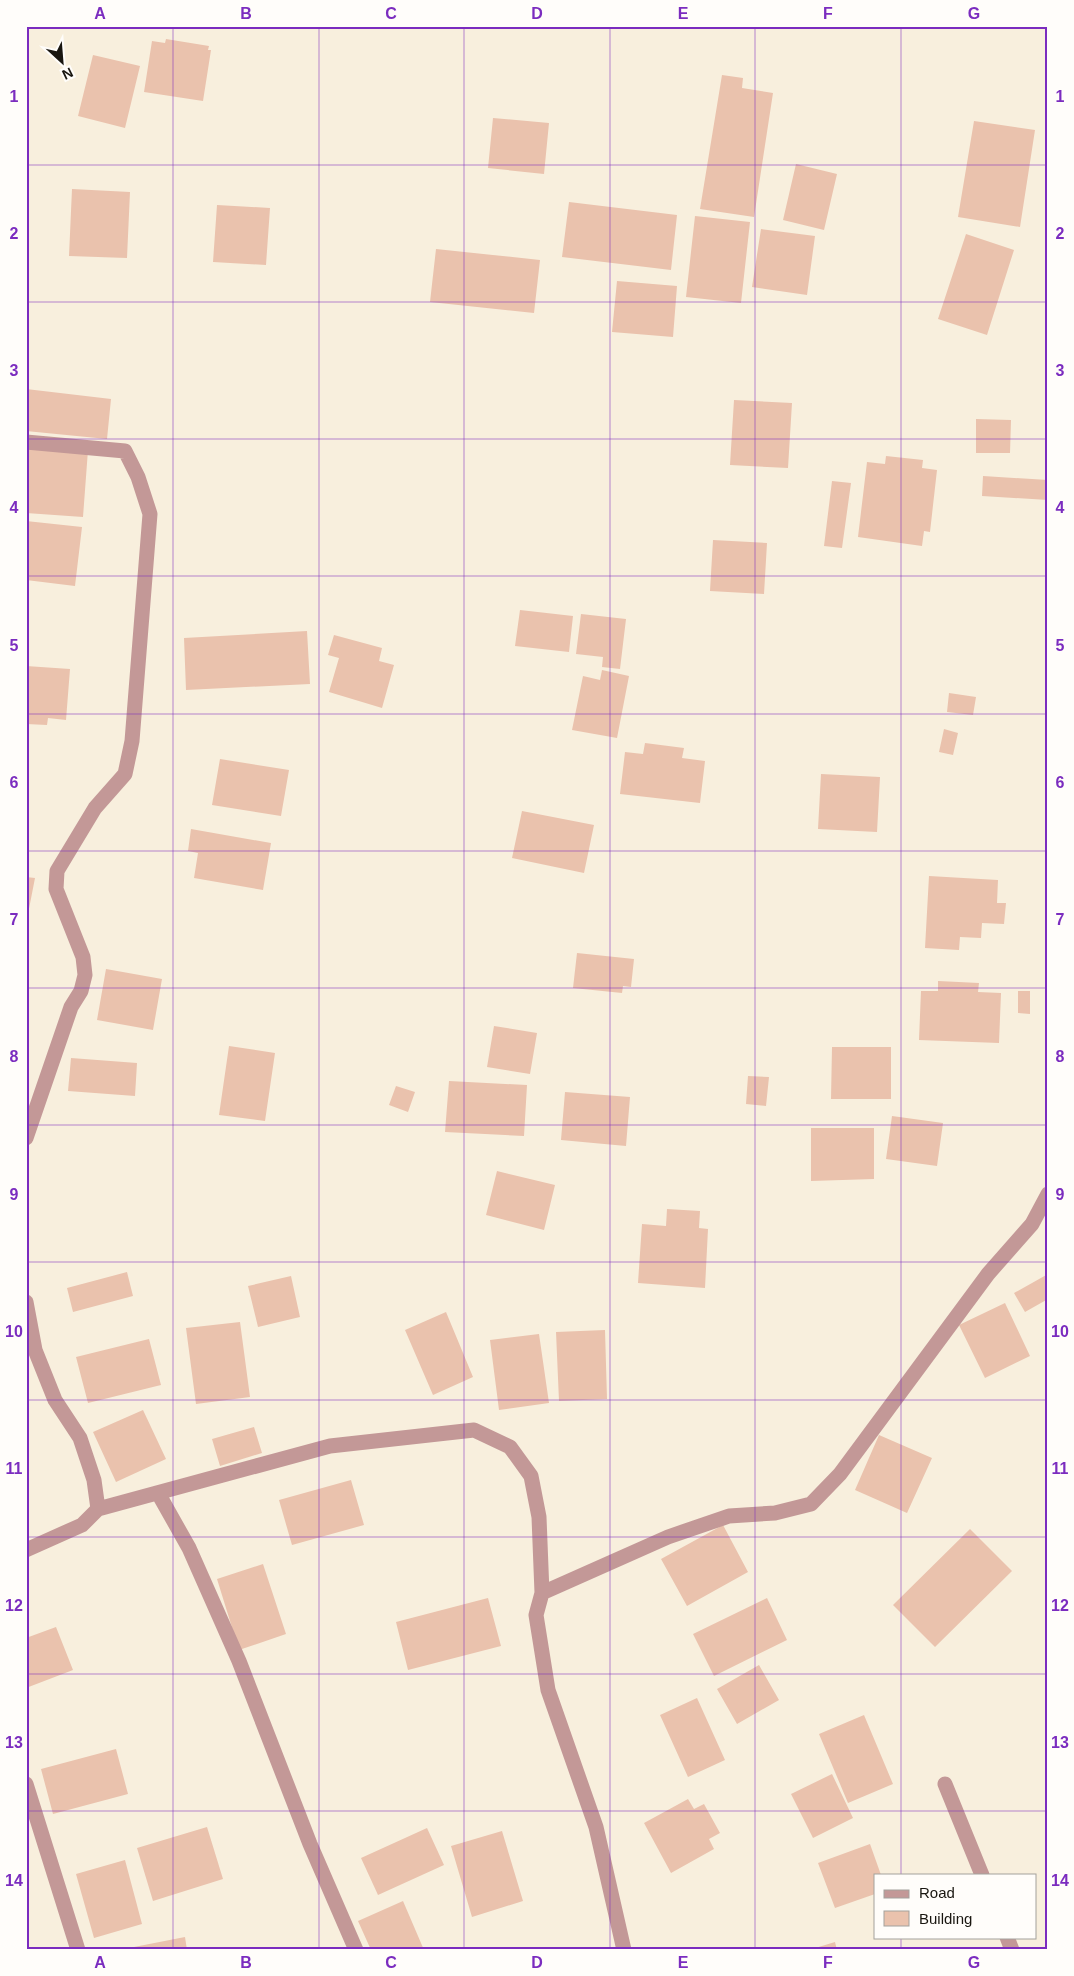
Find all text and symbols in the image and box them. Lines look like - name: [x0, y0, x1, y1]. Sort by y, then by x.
- text: A: [94, 5, 106, 22]
- text: B: [240, 5, 252, 22]
- text: C: [385, 5, 397, 22]
- text: D: [531, 5, 543, 22]
- text: E: [678, 5, 689, 22]
- text: F: [823, 5, 833, 22]
- text: G: [968, 5, 980, 22]
- north arrow: [38, 38, 88, 88]
- text: N: [60, 64, 76, 83]
- text: 1: [10, 88, 19, 105]
- text: 1: [1056, 88, 1065, 105]
- text: 2: [10, 225, 19, 242]
- text: 2: [1056, 225, 1065, 242]
- text: 3: [10, 362, 19, 379]
- text: 3: [1056, 362, 1065, 379]
- text: 4: [10, 499, 19, 516]
- text: 4: [1056, 499, 1065, 516]
- text: 5: [10, 637, 19, 654]
- text: 5: [1056, 637, 1065, 654]
- text: 6: [10, 774, 19, 791]
- text: 6: [1056, 774, 1065, 791]
- text: 7: [10, 911, 19, 928]
- text: 7: [1056, 911, 1065, 928]
- text: 8: [10, 1048, 19, 1065]
- text: 8: [1056, 1048, 1065, 1065]
- text: 9: [10, 1186, 19, 1203]
- text: 9: [1056, 1186, 1065, 1203]
- text: 10: [5, 1323, 23, 1340]
- text: 10: [1051, 1323, 1069, 1340]
- text: 11: [6, 1460, 23, 1477]
- text: 11: [1052, 1460, 1069, 1477]
- text: 12: [5, 1597, 23, 1614]
- text: 12: [1051, 1597, 1069, 1614]
- text: 13: [5, 1734, 23, 1751]
- text: 13: [1051, 1734, 1069, 1751]
- text: 14: [5, 1872, 23, 1889]
- text: 14: [1051, 1872, 1069, 1889]
- legend: [874, 1874, 1036, 1938]
- text: Road: [919, 1884, 955, 1901]
- text: Building: [919, 1910, 972, 1927]
- text: A: [94, 1954, 106, 1971]
- text: B: [240, 1954, 252, 1971]
- text: C: [385, 1954, 397, 1971]
- text: D: [531, 1954, 543, 1971]
- text: E: [678, 1954, 689, 1971]
- text: F: [823, 1954, 833, 1971]
- text: G: [968, 1954, 980, 1971]

